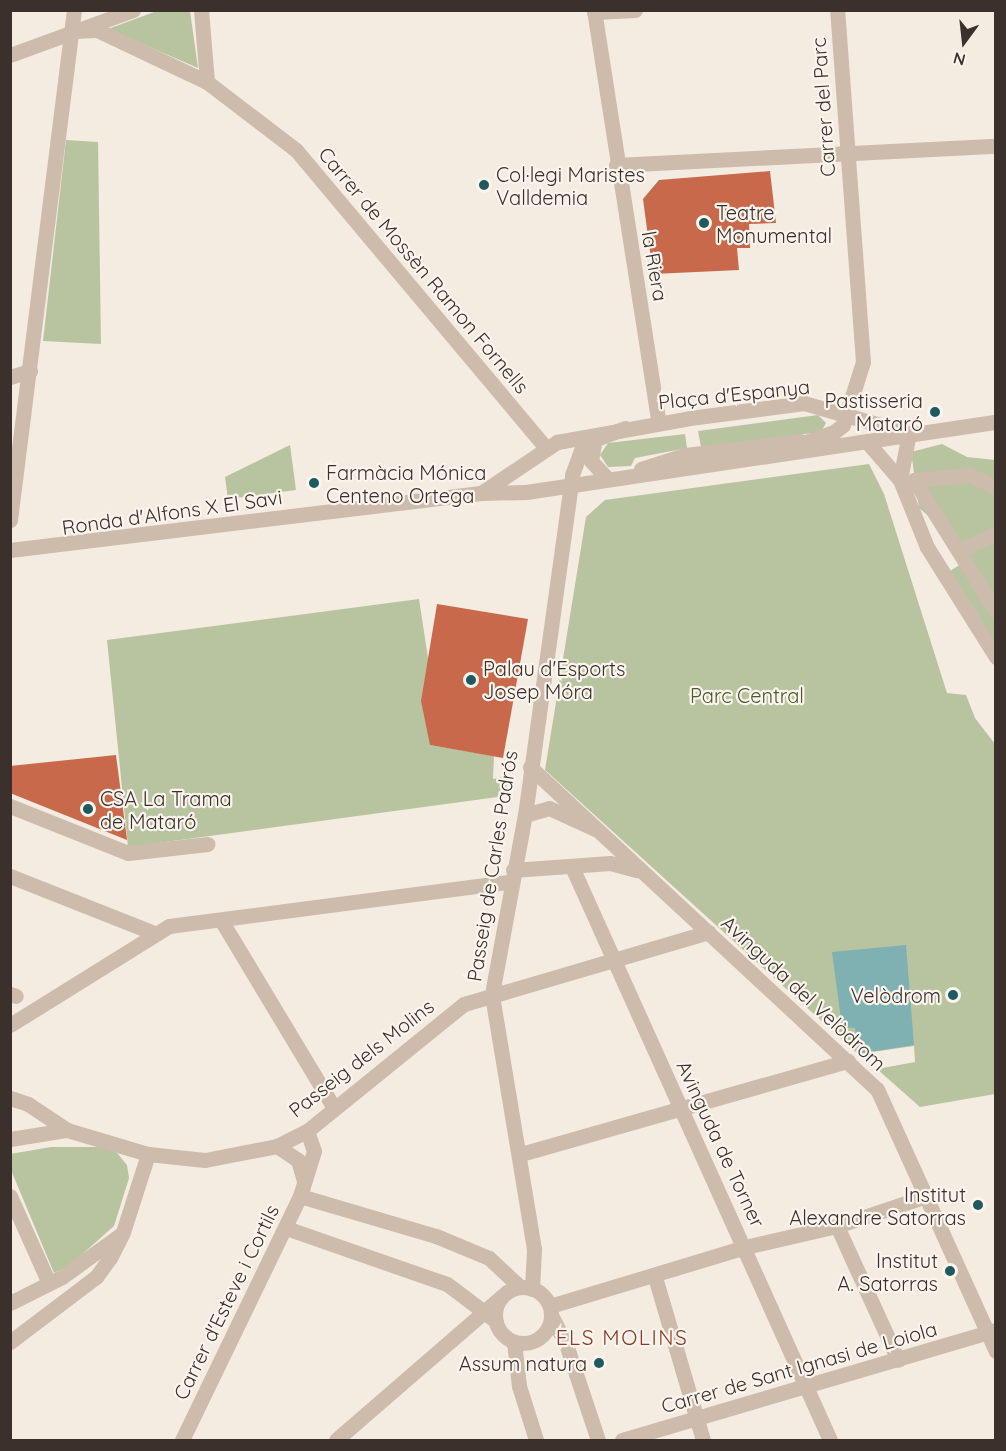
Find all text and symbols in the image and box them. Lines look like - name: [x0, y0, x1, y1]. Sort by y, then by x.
- north arrow: [934, 12, 994, 72]
- street label: Carrer del Parc: [806, 37, 840, 177]
- text: N: [951, 48, 968, 71]
- street label: Carrer de Mossèn Ramon Fornells: [314, 142, 534, 398]
- place label: Col·legi Maristes Valldemia: [496, 162, 645, 209]
- marker: Col·legi Maristes Valldemia: [477, 178, 491, 192]
- place label: Teatre Monumental: [716, 200, 832, 247]
- marker: Teatre Monumental: [697, 216, 711, 230]
- street label: la Riera: [637, 229, 673, 303]
- street label: Plaça d'Espanya: [657, 374, 811, 414]
- place label: Pastisseria Mataró: [824, 388, 923, 435]
- marker: Pastisseria Mataró: [928, 405, 942, 419]
- place label: Farmàcia Mónica Centeno Ortega: [326, 460, 486, 507]
- marker: Farmàcia Mónica Centeno Ortega: [307, 476, 321, 490]
- street label: Ronda d'Alfons X El Savi: [60, 485, 284, 539]
- place label: Palau d'Esports Josep Móra: [483, 656, 625, 703]
- marker: Palau d'Esports Josep Móra: [464, 673, 478, 687]
- park label: Parc Central: [690, 683, 804, 707]
- street label: Passeig de Carles Padrós: [462, 749, 522, 983]
- place label: CSA La Trama de Mataró: [100, 786, 232, 833]
- marker: CSA La Trama de Mataró: [81, 802, 95, 816]
- street label: Avinguda del Velòdrom: [717, 910, 891, 1076]
- place label: Velòdrom: [850, 983, 941, 1007]
- marker: Velòdrom: [946, 988, 960, 1002]
- street label: Passeig dels Molins: [284, 994, 438, 1122]
- street label: Avinguda de Torner: [672, 1057, 770, 1231]
- place label: Institut Alexandre Satorras: [789, 1182, 966, 1229]
- marker: Institut Alexandre Satorras: [971, 1198, 985, 1212]
- street label: Carrer d'Esteve i Cortils: [168, 1201, 284, 1403]
- place label: Institut A. Satorras: [837, 1248, 938, 1295]
- marker: Institut A. Satorras: [943, 1264, 957, 1278]
- street label: Carrer de Sant Ignasi de Loiola: [658, 1316, 940, 1418]
- district label: ELS MOLINS: [556, 1324, 688, 1350]
- place label: Assum natura: [459, 1351, 587, 1375]
- marker: Assum natura: [592, 1356, 606, 1370]

